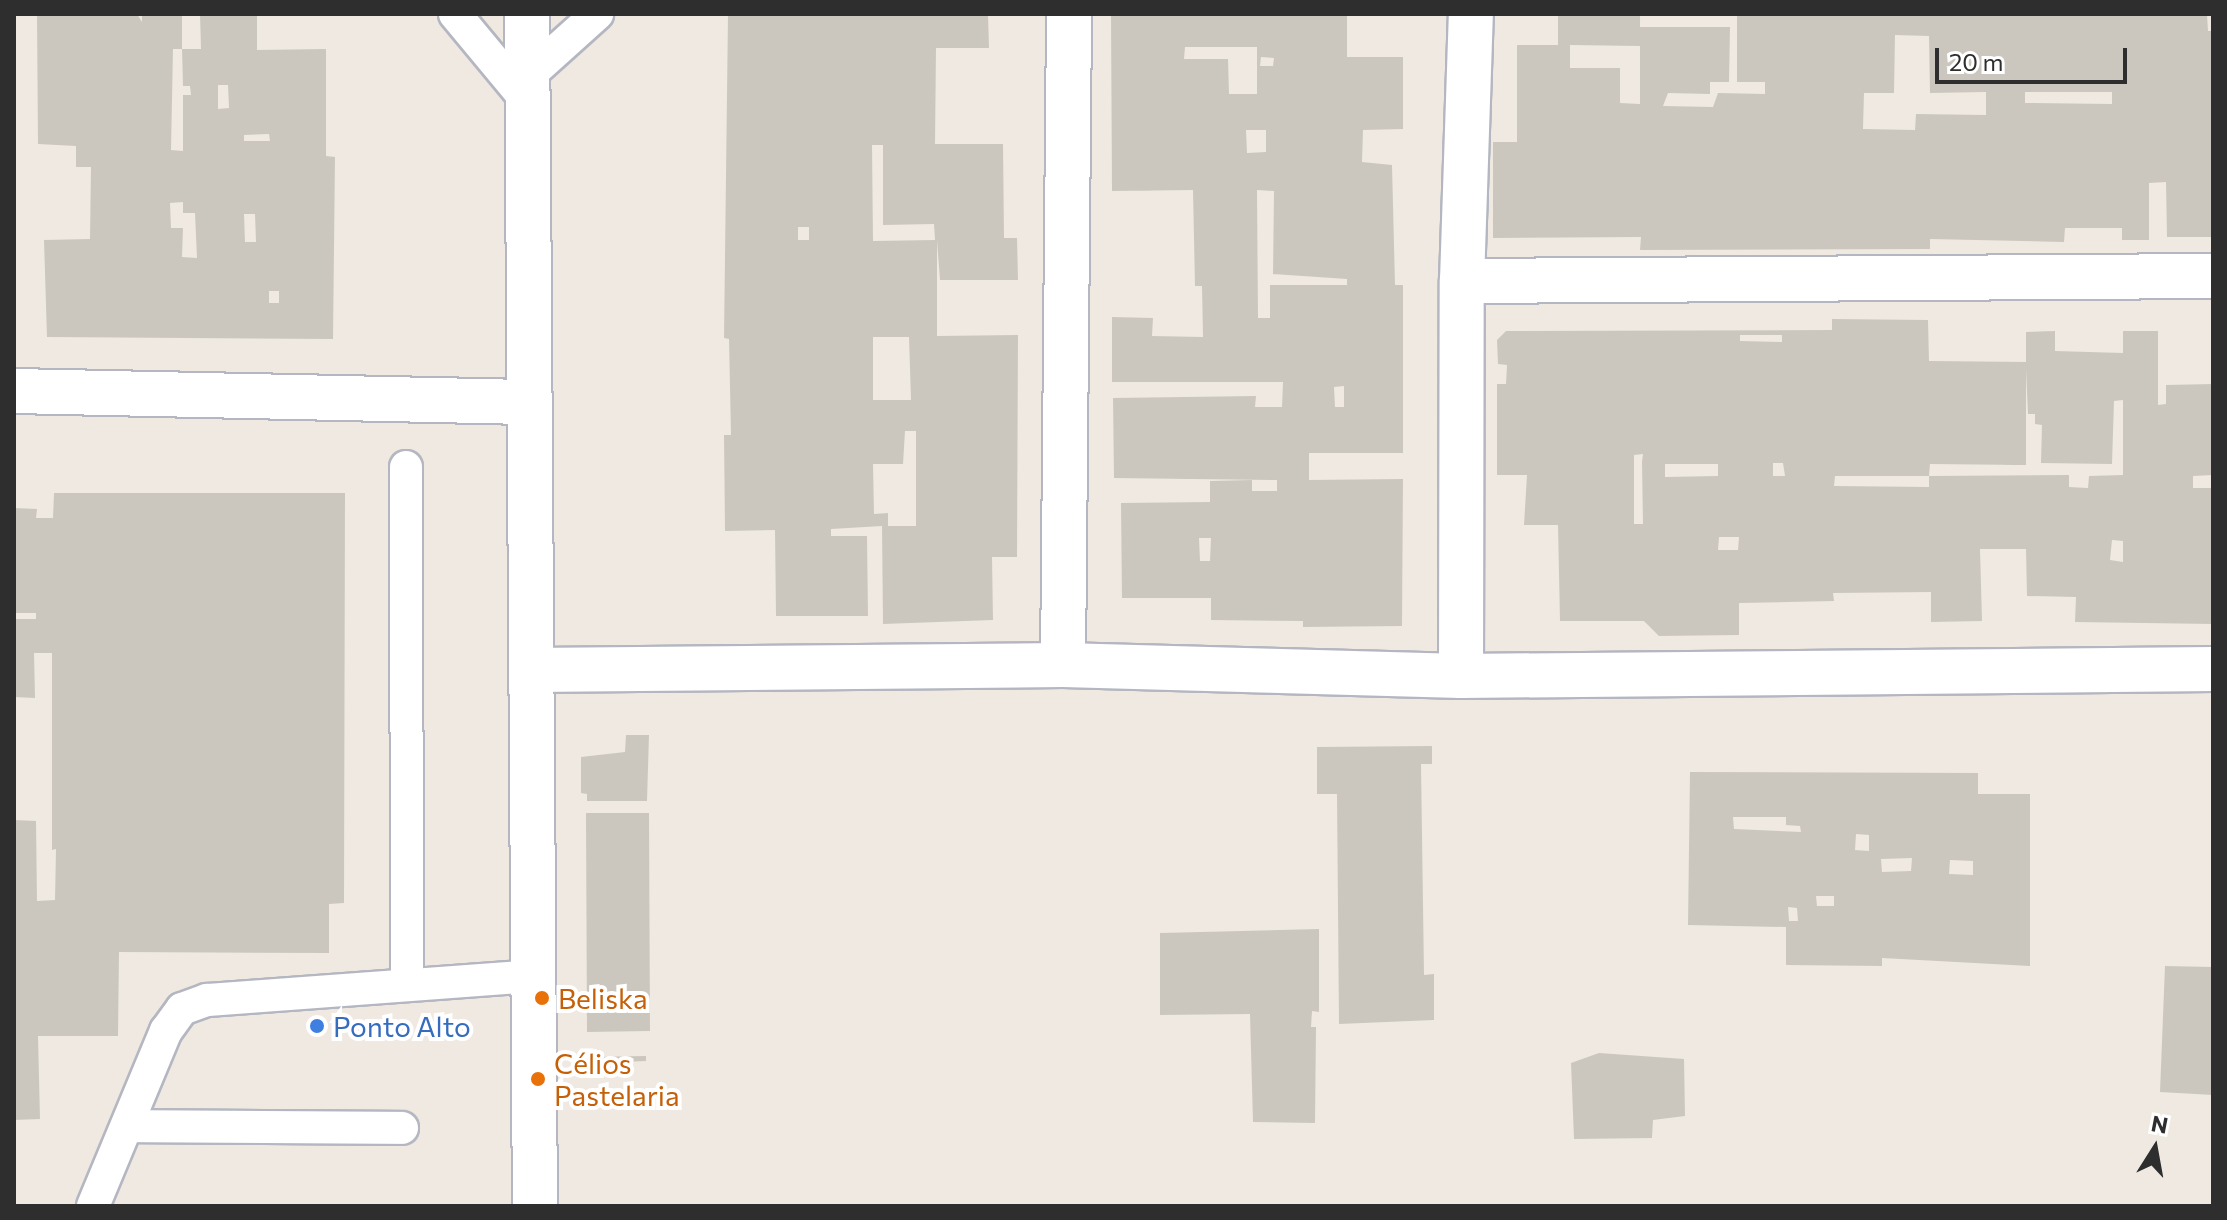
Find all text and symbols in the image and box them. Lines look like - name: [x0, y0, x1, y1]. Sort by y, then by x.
- scale bar: [1939, 32, 2131, 82]
- text: 20 m: [1949, 47, 2003, 76]
- place label: Beliska: [558, 981, 648, 1015]
- marker: Beliska: [533, 989, 551, 1007]
- place label: Ponto Alto: [333, 1009, 471, 1043]
- marker: Ponto Alto: [308, 1017, 326, 1035]
- place label: Célios Pastelaria: [554, 1046, 680, 1112]
- marker: Célios Pastelaria: [529, 1070, 547, 1088]
- north arrow: [2115, 1108, 2195, 1188]
- text: N: [2149, 1109, 2170, 1139]

